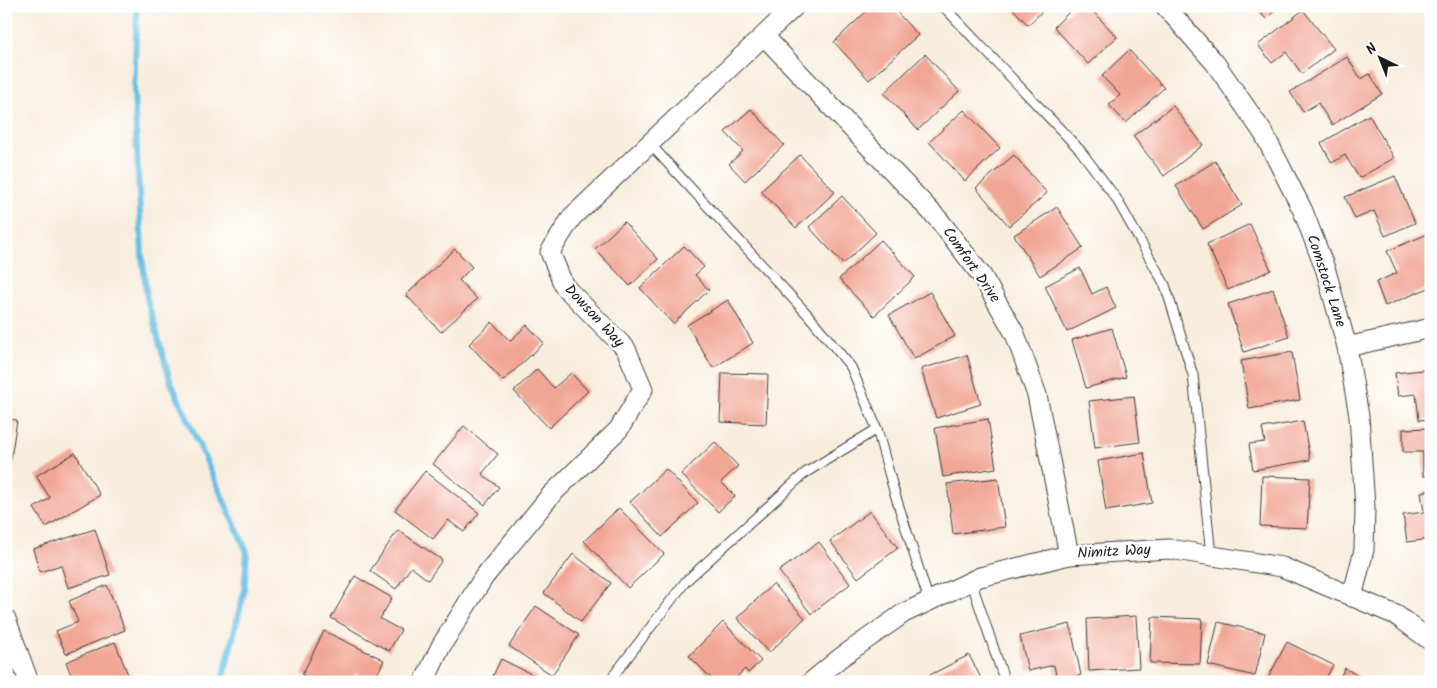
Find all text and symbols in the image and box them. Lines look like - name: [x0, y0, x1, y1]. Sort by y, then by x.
- north arrow: [1354, 32, 1404, 82]
- text: N: [1361, 38, 1383, 60]
- street label: Comfort Drive: [936, 222, 1006, 308]
- street label: Comstock Lane: [1300, 231, 1352, 331]
- street label: Dowson Way: [558, 279, 631, 354]
- street label: Nimitz Way: [1077, 538, 1152, 566]

